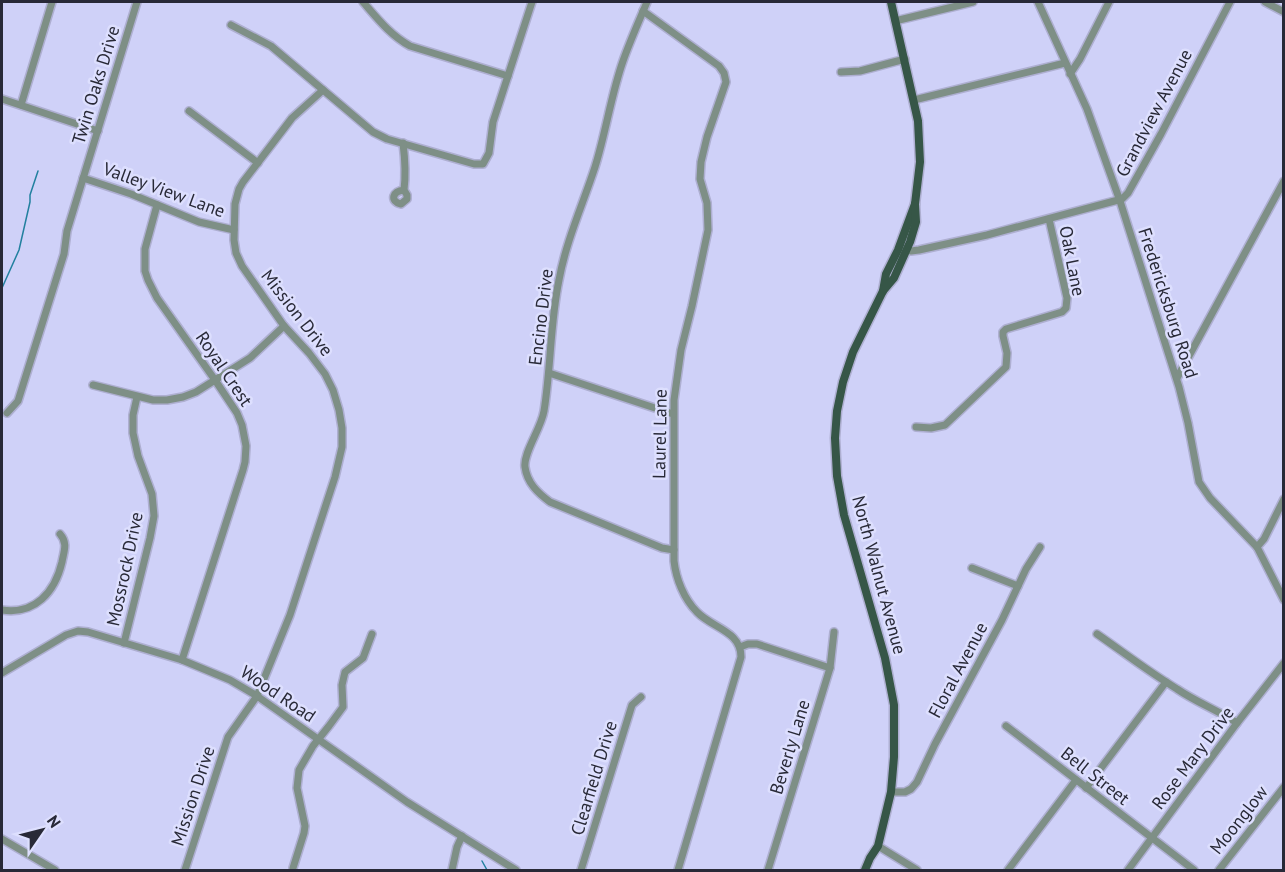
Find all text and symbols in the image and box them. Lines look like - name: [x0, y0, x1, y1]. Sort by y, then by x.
- street label: Twin Oaks Drive: [67, 23, 124, 147]
- street label: Grandview Avenue: [1110, 45, 1197, 181]
- street label: Valley View Lane: [99, 156, 228, 222]
- street label: Oak Lane: [1054, 224, 1091, 298]
- street label: Fredericksburg Road: [1133, 225, 1204, 381]
- street label: Mission Drive: [256, 265, 338, 361]
- street label: Encino Drive: [523, 267, 558, 367]
- street label: Royal Crest: [191, 327, 258, 411]
- street label: Laurel Lane: [647, 389, 672, 479]
- street label: North Walnut Avenue: [847, 493, 912, 657]
- street label: Mossrock Drive: [101, 510, 148, 628]
- street label: Floral Avenue: [923, 618, 992, 722]
- street label: Wood Road: [236, 660, 320, 727]
- street label: Beverly Lane: [764, 697, 815, 797]
- street label: Rose Mary Drive: [1146, 702, 1239, 814]
- street label: Clearfield Drive: [565, 718, 622, 838]
- street label: Bell Street: [1056, 742, 1134, 810]
- street label: Mission Drive: [166, 743, 219, 849]
- street label: Moonglow: [1205, 780, 1273, 859]
- north arrow: [12, 800, 72, 860]
- text: N: [43, 811, 65, 831]

